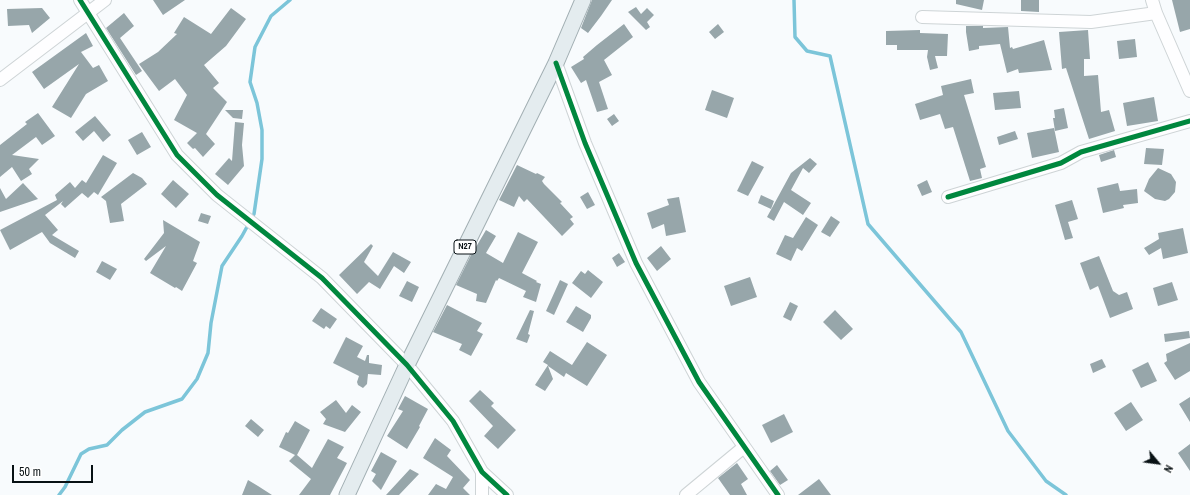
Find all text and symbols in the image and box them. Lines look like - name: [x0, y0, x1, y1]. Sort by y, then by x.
- road number: N27: [454, 240, 476, 254]
- north arrow: [1138, 443, 1178, 483]
- scale bar: [14, 457, 95, 483]
- text: N: [1161, 463, 1176, 475]
- text: 50 m: [19, 464, 41, 480]

